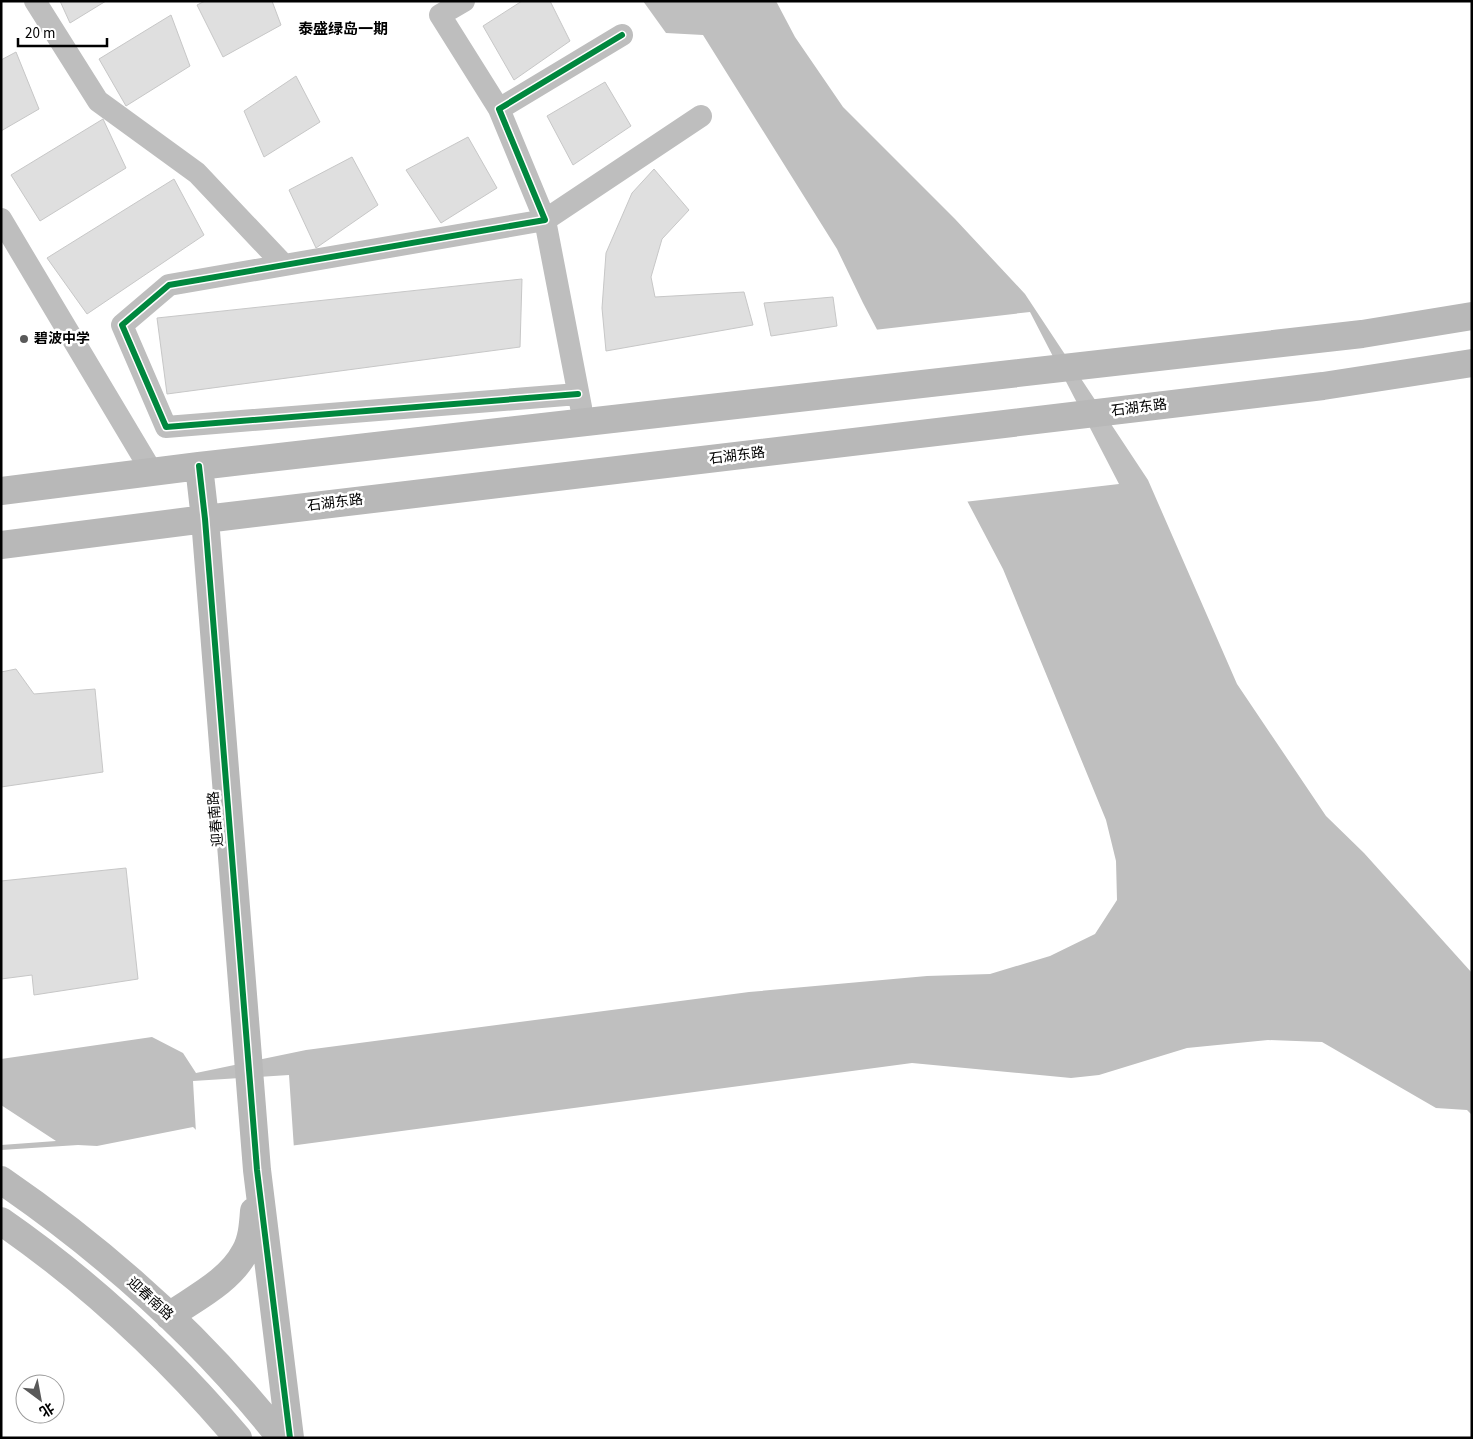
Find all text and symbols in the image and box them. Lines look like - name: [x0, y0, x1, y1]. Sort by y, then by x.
- scale bar: [18, 15, 106, 47]
- district label: 泰盛绿岛一期: [298, 19, 388, 40]
- text: 20 m: [25, 23, 55, 44]
- place label: 碧波中学: [34, 329, 90, 349]
- marker: 碧波中学: [18, 333, 30, 345]
- street label: 石湖东路: [1110, 395, 1168, 421]
- street label: 石湖东路: [708, 443, 766, 469]
- street label: 石湖东路: [306, 490, 364, 516]
- street label: 迎春南路: [204, 790, 228, 848]
- street label: 迎春南路: [123, 1273, 177, 1325]
- north arrow: [15, 1374, 65, 1424]
- text: 北: [35, 1397, 58, 1421]

